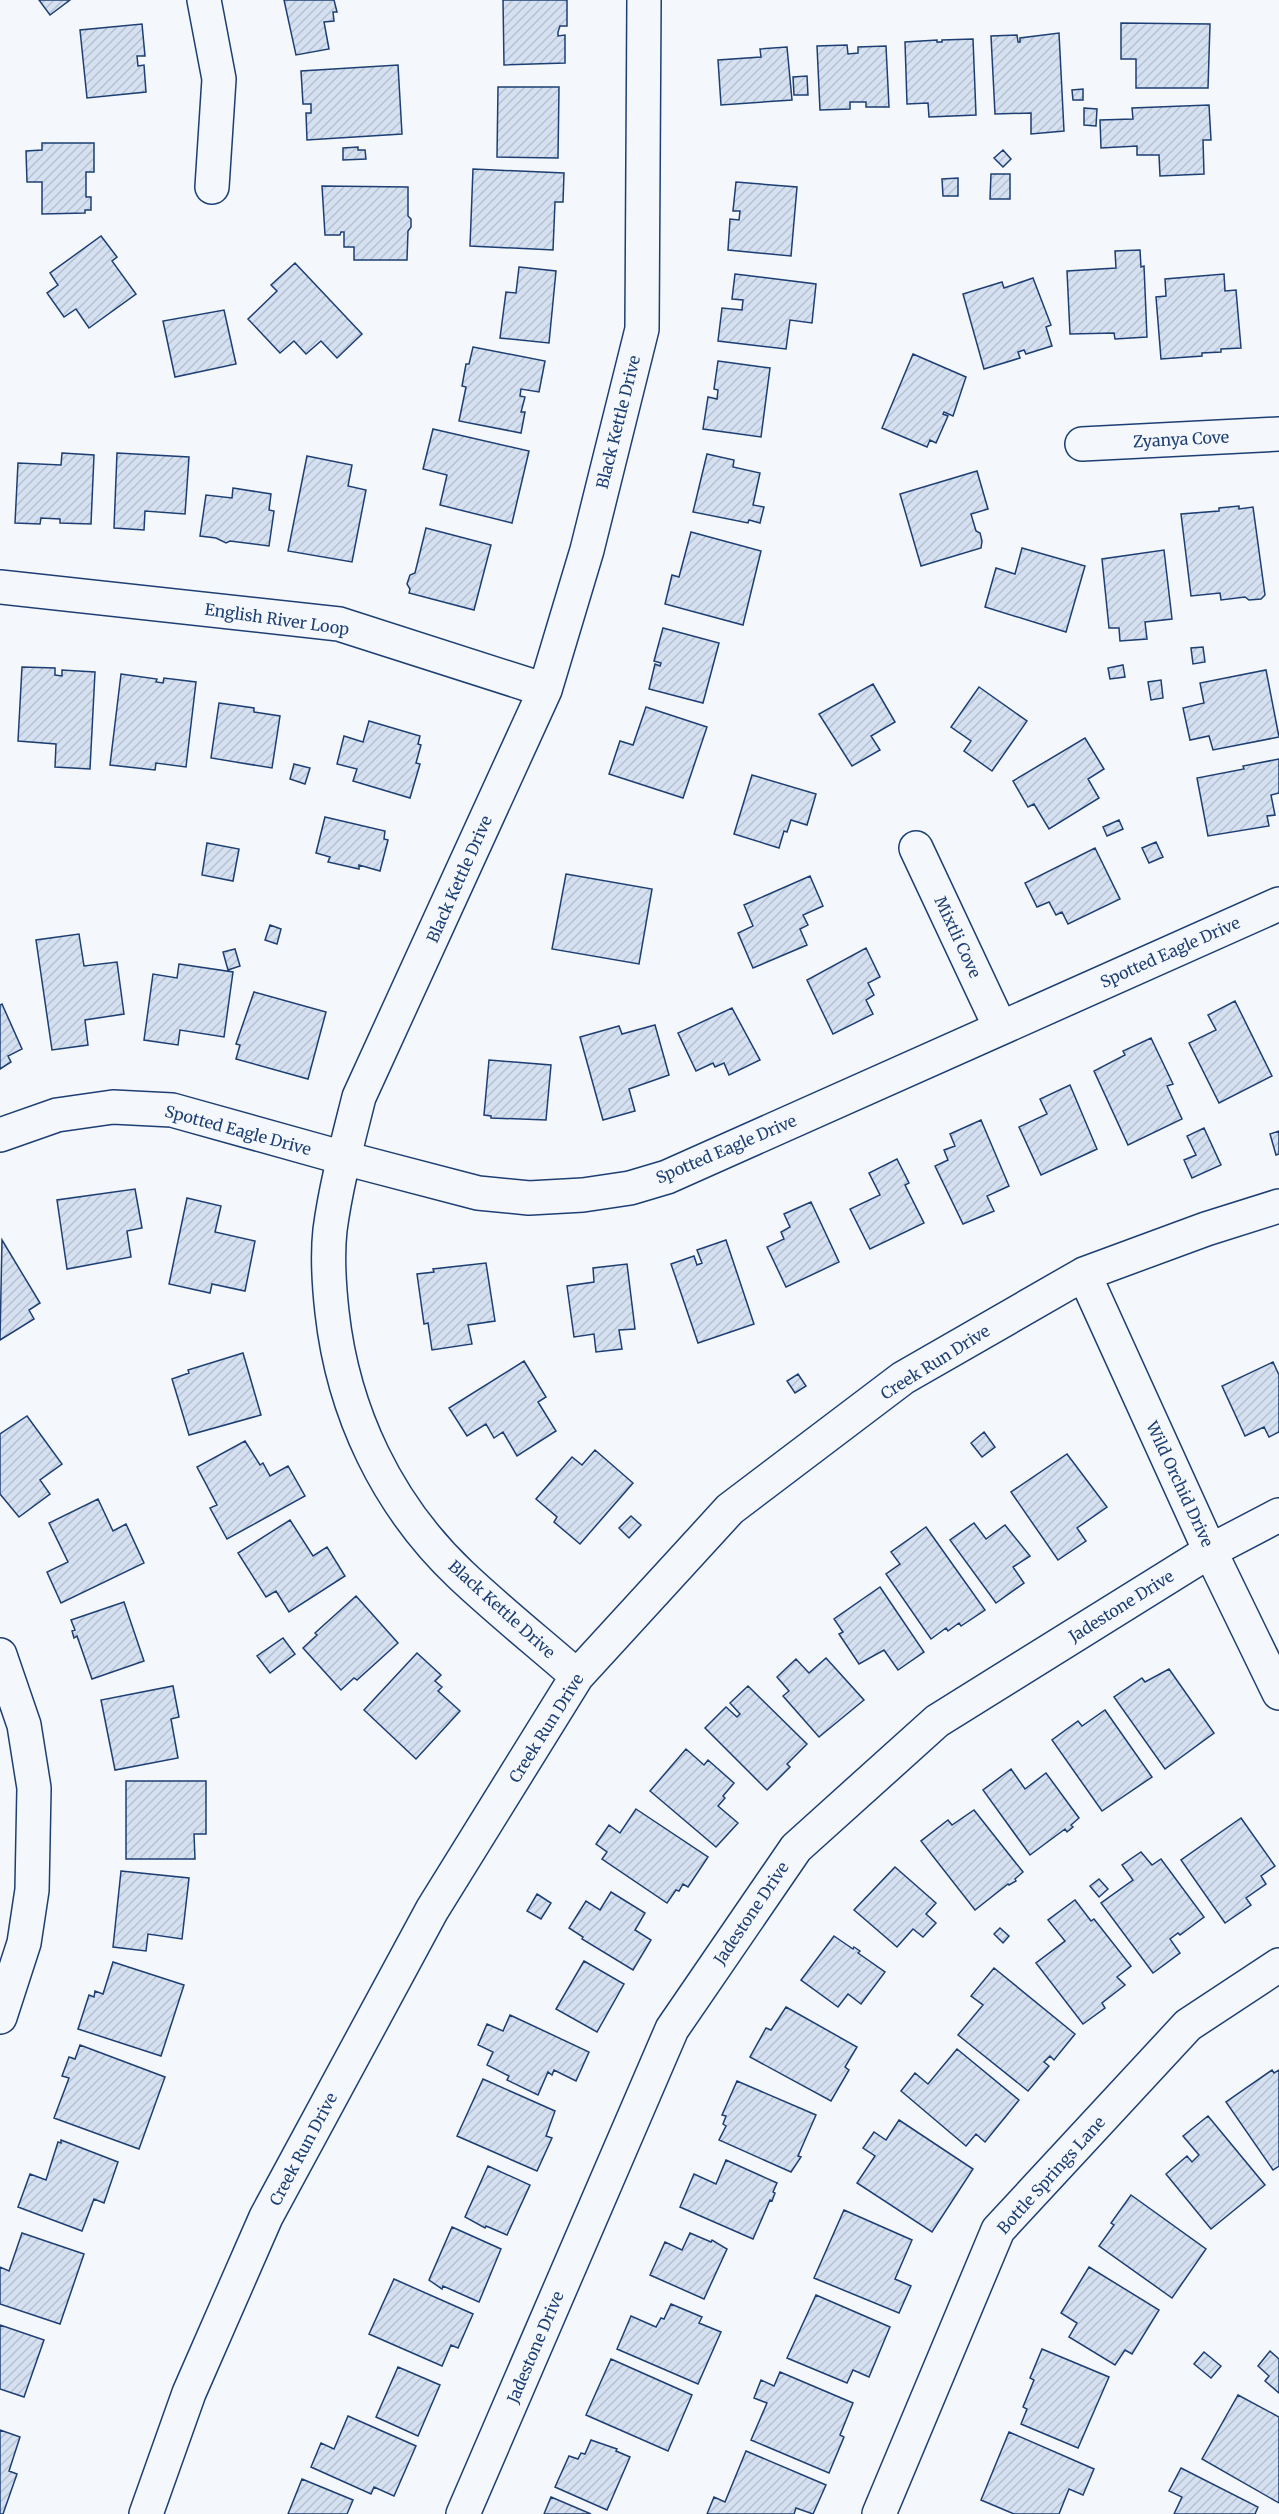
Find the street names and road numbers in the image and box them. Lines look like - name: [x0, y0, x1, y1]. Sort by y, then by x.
- street label: Black Kettle Drive: [592, 353, 644, 491]
- street label: Zyanya Cove: [1133, 427, 1229, 451]
- street label: English River Loop: [203, 599, 351, 639]
- street label: Black Kettle Drive: [422, 812, 496, 946]
- street label: Mixtli Cove: [930, 893, 986, 981]
- street label: Spotted Eagle Drive: [1097, 912, 1243, 992]
- street label: Spotted Eagle Drive: [163, 1101, 313, 1159]
- street label: Spotted Eagle Drive: [653, 1110, 799, 1188]
- street label: Creek Run Drive: [877, 1320, 993, 1404]
- street label: Wild Orchid Drive: [1142, 1417, 1218, 1550]
- street label: Black Kettle Drive: [444, 1556, 560, 1662]
- street label: Jadestone Drive: [1064, 1566, 1177, 1647]
- street label: Creek Run Drive: [504, 1670, 588, 1786]
- street label: Jadestone Drive: [709, 1858, 793, 1969]
- street label: Creek Run Drive: [265, 2089, 341, 2209]
- street label: Bottle Springs Lane: [993, 2112, 1109, 2238]
- street label: Jadestone Drive: [502, 2288, 568, 2407]

